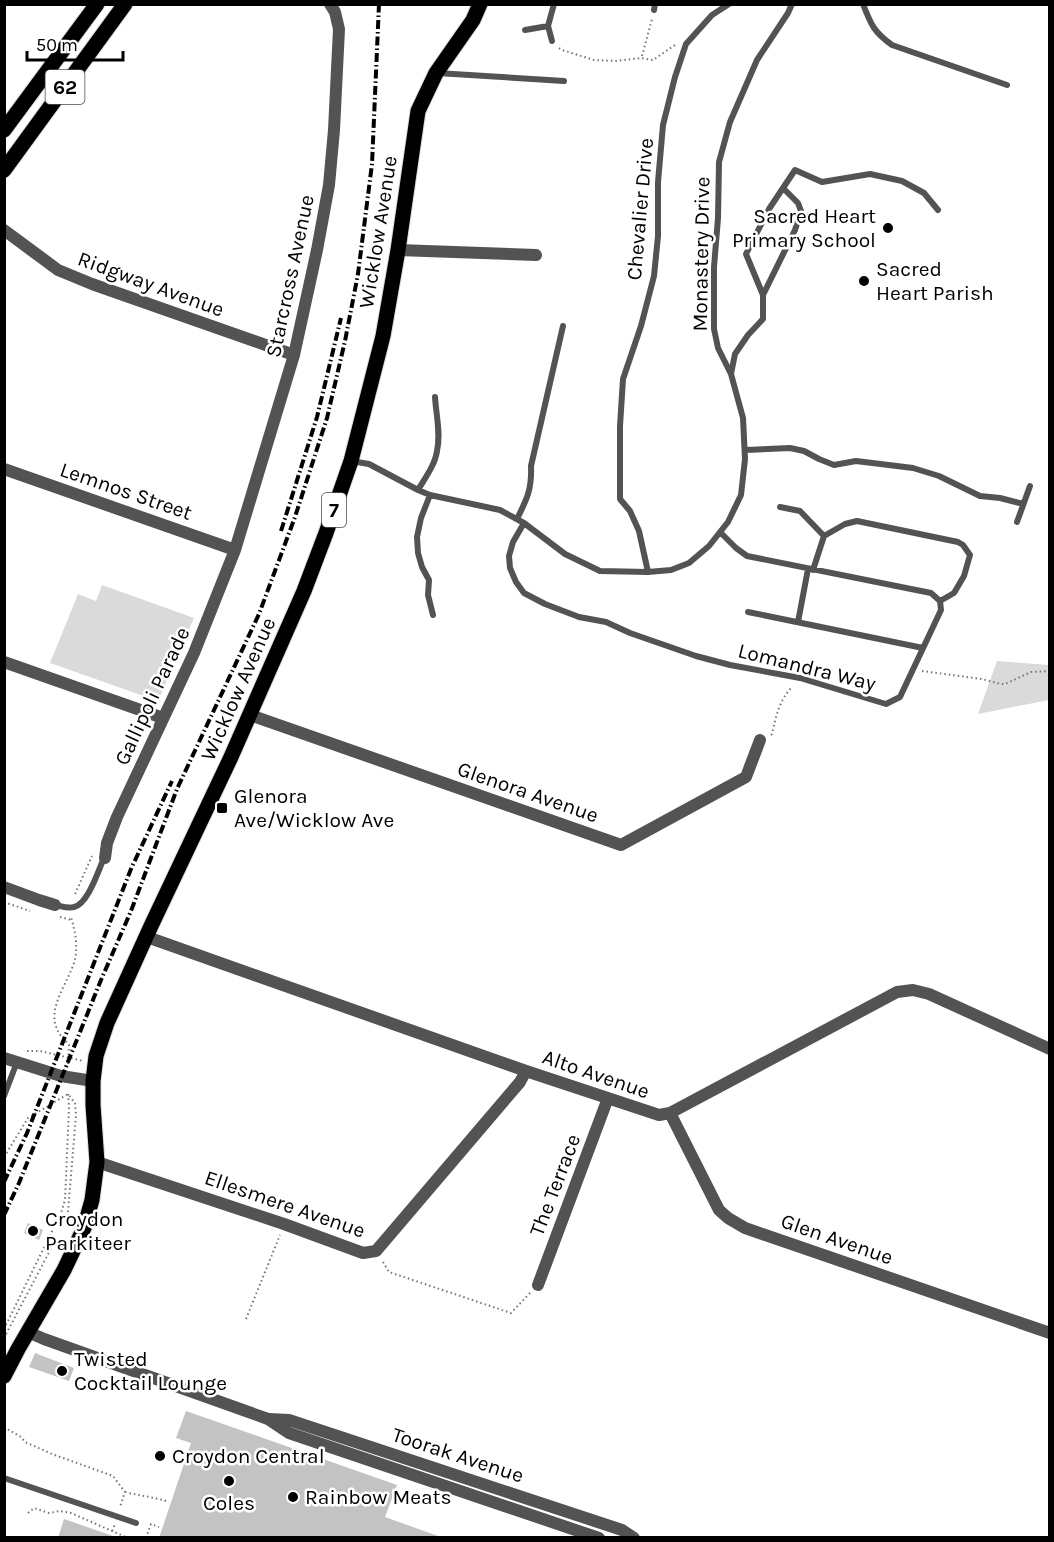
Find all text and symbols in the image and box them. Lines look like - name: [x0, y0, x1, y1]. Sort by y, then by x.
- scale bar: [27, 24, 123, 62]
- text: 50 m: [36, 34, 78, 56]
- road number: 62: [46, 70, 84, 104]
- street label: Chevalier Drive: [622, 137, 658, 281]
- street label: Wicklow Avenue: [354, 154, 402, 310]
- street label: Monastery Drive: [688, 176, 714, 332]
- street label: Starcross Avenue: [261, 192, 319, 360]
- place label: Sacred Heart Primary School: [732, 204, 876, 252]
- marker: Sacred Heart Primary School: [881, 221, 895, 235]
- street label: Ridgway Avenue: [75, 246, 227, 322]
- place label: Sacred Heart Parish: [876, 257, 994, 305]
- marker: Sacred Heart Parish: [857, 274, 871, 288]
- street label: Lemnos Street: [57, 457, 195, 525]
- road number: 7: [322, 493, 346, 527]
- street label: Wicklow Avenue: [196, 614, 280, 764]
- street label: Gallipoli Parade: [110, 623, 194, 769]
- street label: Lomandra Way: [736, 638, 879, 696]
- street label: Glenora Avenue: [454, 757, 602, 827]
- place label: Glenora Ave/Wicklow Ave: [234, 784, 394, 832]
- marker: Glenora Ave/Wicklow Ave: [215, 801, 229, 815]
- street label: Alto Avenue: [539, 1045, 653, 1103]
- street label: The Terrace: [525, 1131, 585, 1239]
- street label: Ellesmere Avenue: [202, 1165, 368, 1243]
- place label: Croydon Parkiteer: [45, 1207, 131, 1255]
- street label: Glen Avenue: [778, 1209, 896, 1269]
- marker: Croydon Parkiteer: [26, 1224, 40, 1238]
- place label: Twisted Cocktail Lounge: [74, 1347, 227, 1395]
- marker: Twisted Cocktail Lounge: [55, 1364, 69, 1378]
- street label: Toorak Avenue: [389, 1422, 527, 1488]
- place label: Croydon Central: [172, 1444, 325, 1468]
- marker: Croydon Central: [153, 1449, 167, 1463]
- marker: Coles: [222, 1474, 236, 1488]
- place label: Rainbow Meats: [305, 1485, 452, 1509]
- marker: Rainbow Meats: [286, 1490, 300, 1504]
- place label: Coles: [203, 1491, 255, 1515]

